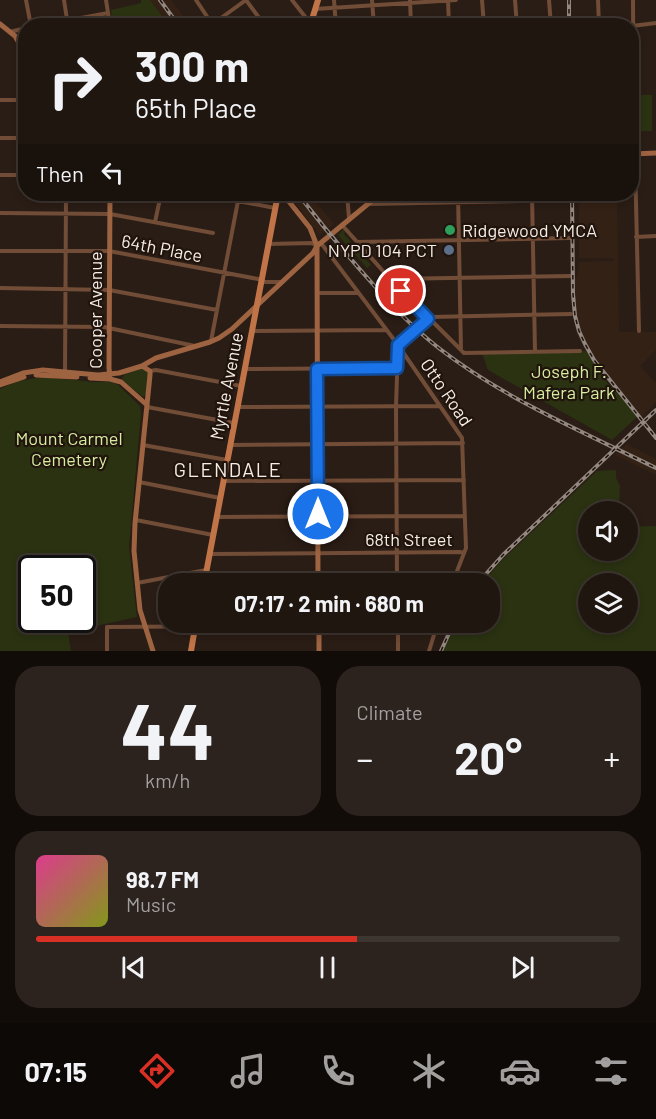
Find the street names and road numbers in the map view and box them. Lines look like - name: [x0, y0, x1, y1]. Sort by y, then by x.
- street label: 64th Place: [120, 229, 204, 267]
- street label: Cooper Avenue: [84, 251, 106, 369]
- street label: Myrtle Avenue: [205, 330, 247, 442]
- street label: Otto Road: [416, 354, 478, 430]
- street label: 68th Street: [365, 528, 453, 550]

